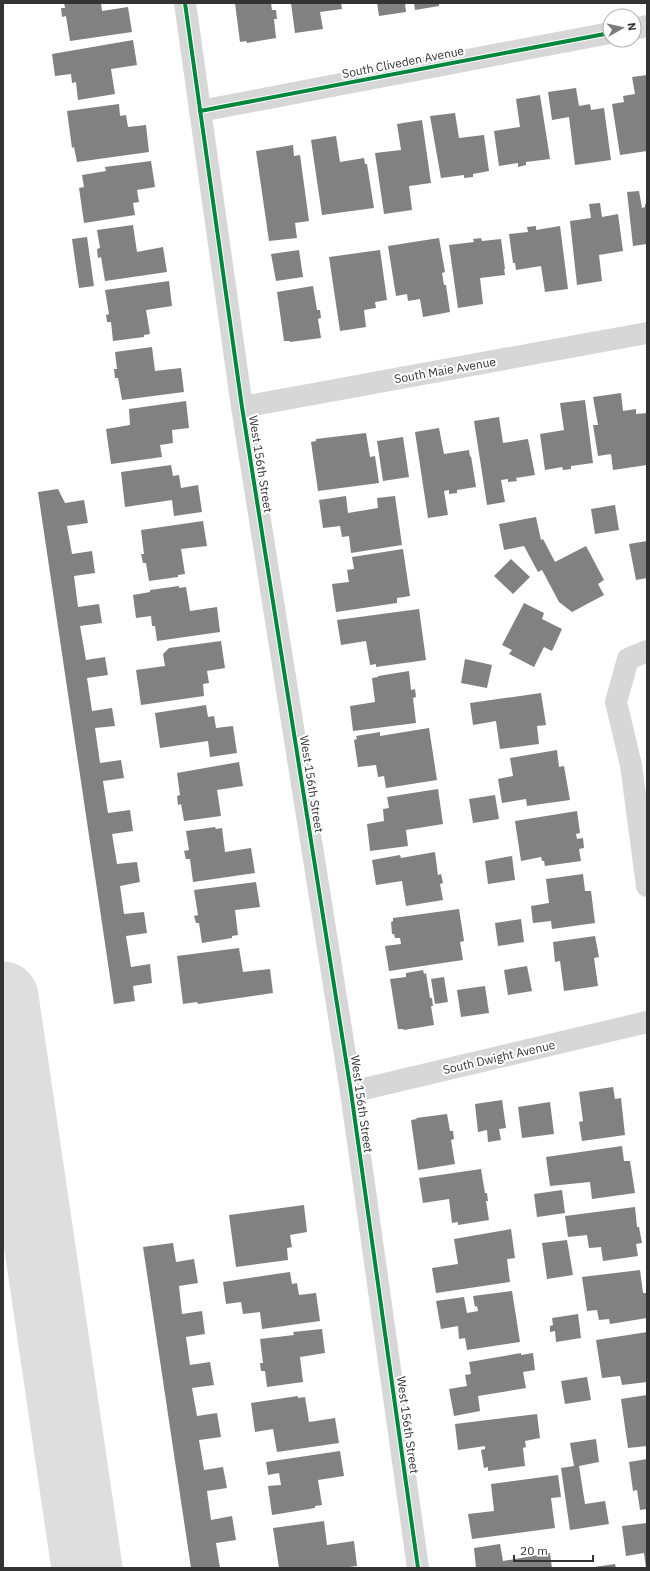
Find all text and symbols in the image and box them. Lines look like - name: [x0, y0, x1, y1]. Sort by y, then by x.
- north arrow: [602, 8, 642, 48]
- text: N: [624, 22, 639, 32]
- street label: South Cliveden Avenue: [341, 43, 466, 81]
- street label: South Maie Avenue: [393, 354, 497, 386]
- street label: West 156th Street: [246, 414, 276, 514]
- street label: West 156th Street: [297, 734, 327, 834]
- street label: South Dwight Avenue: [441, 1037, 557, 1077]
- street label: West 156th Street: [348, 1054, 376, 1154]
- street label: West 156th Street: [394, 1375, 422, 1475]
- scale bar: [514, 1537, 593, 1563]
- text: 20 m: [520, 1543, 548, 1558]

